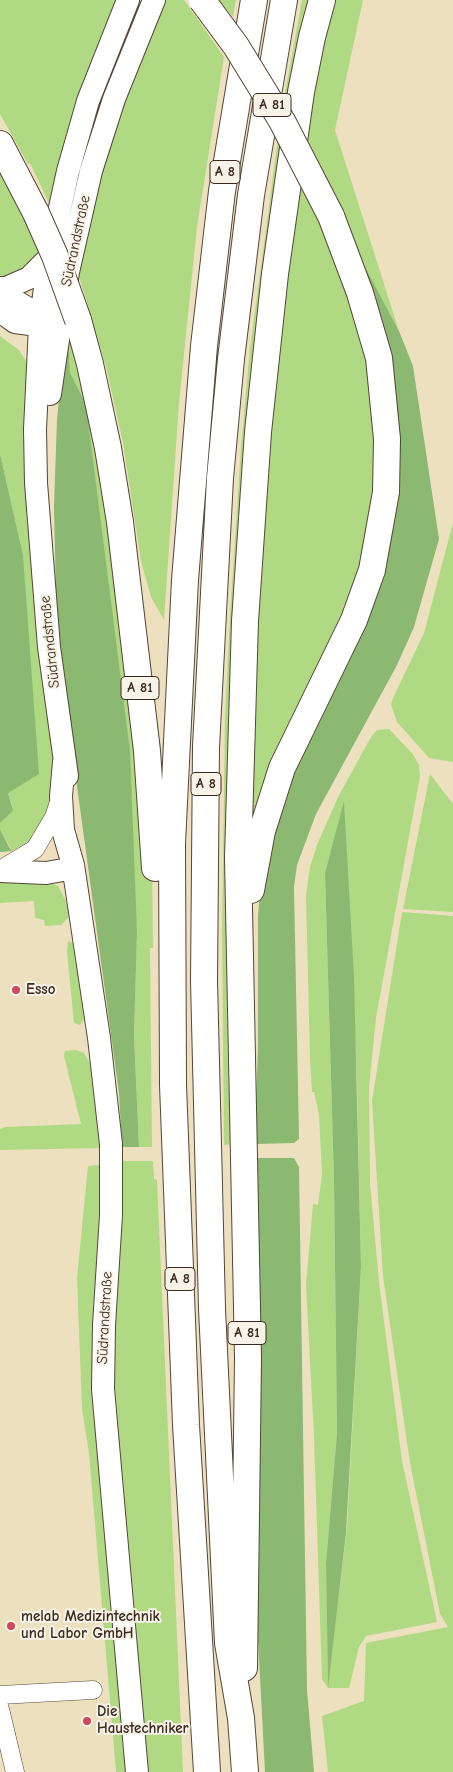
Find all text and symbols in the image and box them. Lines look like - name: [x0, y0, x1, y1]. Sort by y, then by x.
- road number: A 81: [253, 94, 291, 116]
- road number: A 8: [210, 160, 240, 183]
- street label: Südrandstraße: [58, 194, 94, 288]
- street label: Südrandstraße: [36, 595, 64, 689]
- road number: A 81: [121, 676, 159, 700]
- road number: A 8: [191, 772, 221, 796]
- place label: Esso: [26, 981, 55, 999]
- marker: Esso: [10, 984, 22, 996]
- road number: A 8: [165, 1268, 195, 1290]
- street label: Südrandstraße: [94, 1271, 116, 1365]
- road number: A 81: [228, 1322, 266, 1345]
- place label: melab Medizintechnik und Labor GmbH: [21, 1608, 160, 1643]
- marker: melab Medizintechnik und Labor GmbH: [5, 1620, 17, 1632]
- place label: Die Haustechniker: [97, 1703, 189, 1738]
- marker: Die Haustechniker: [81, 1715, 93, 1727]

